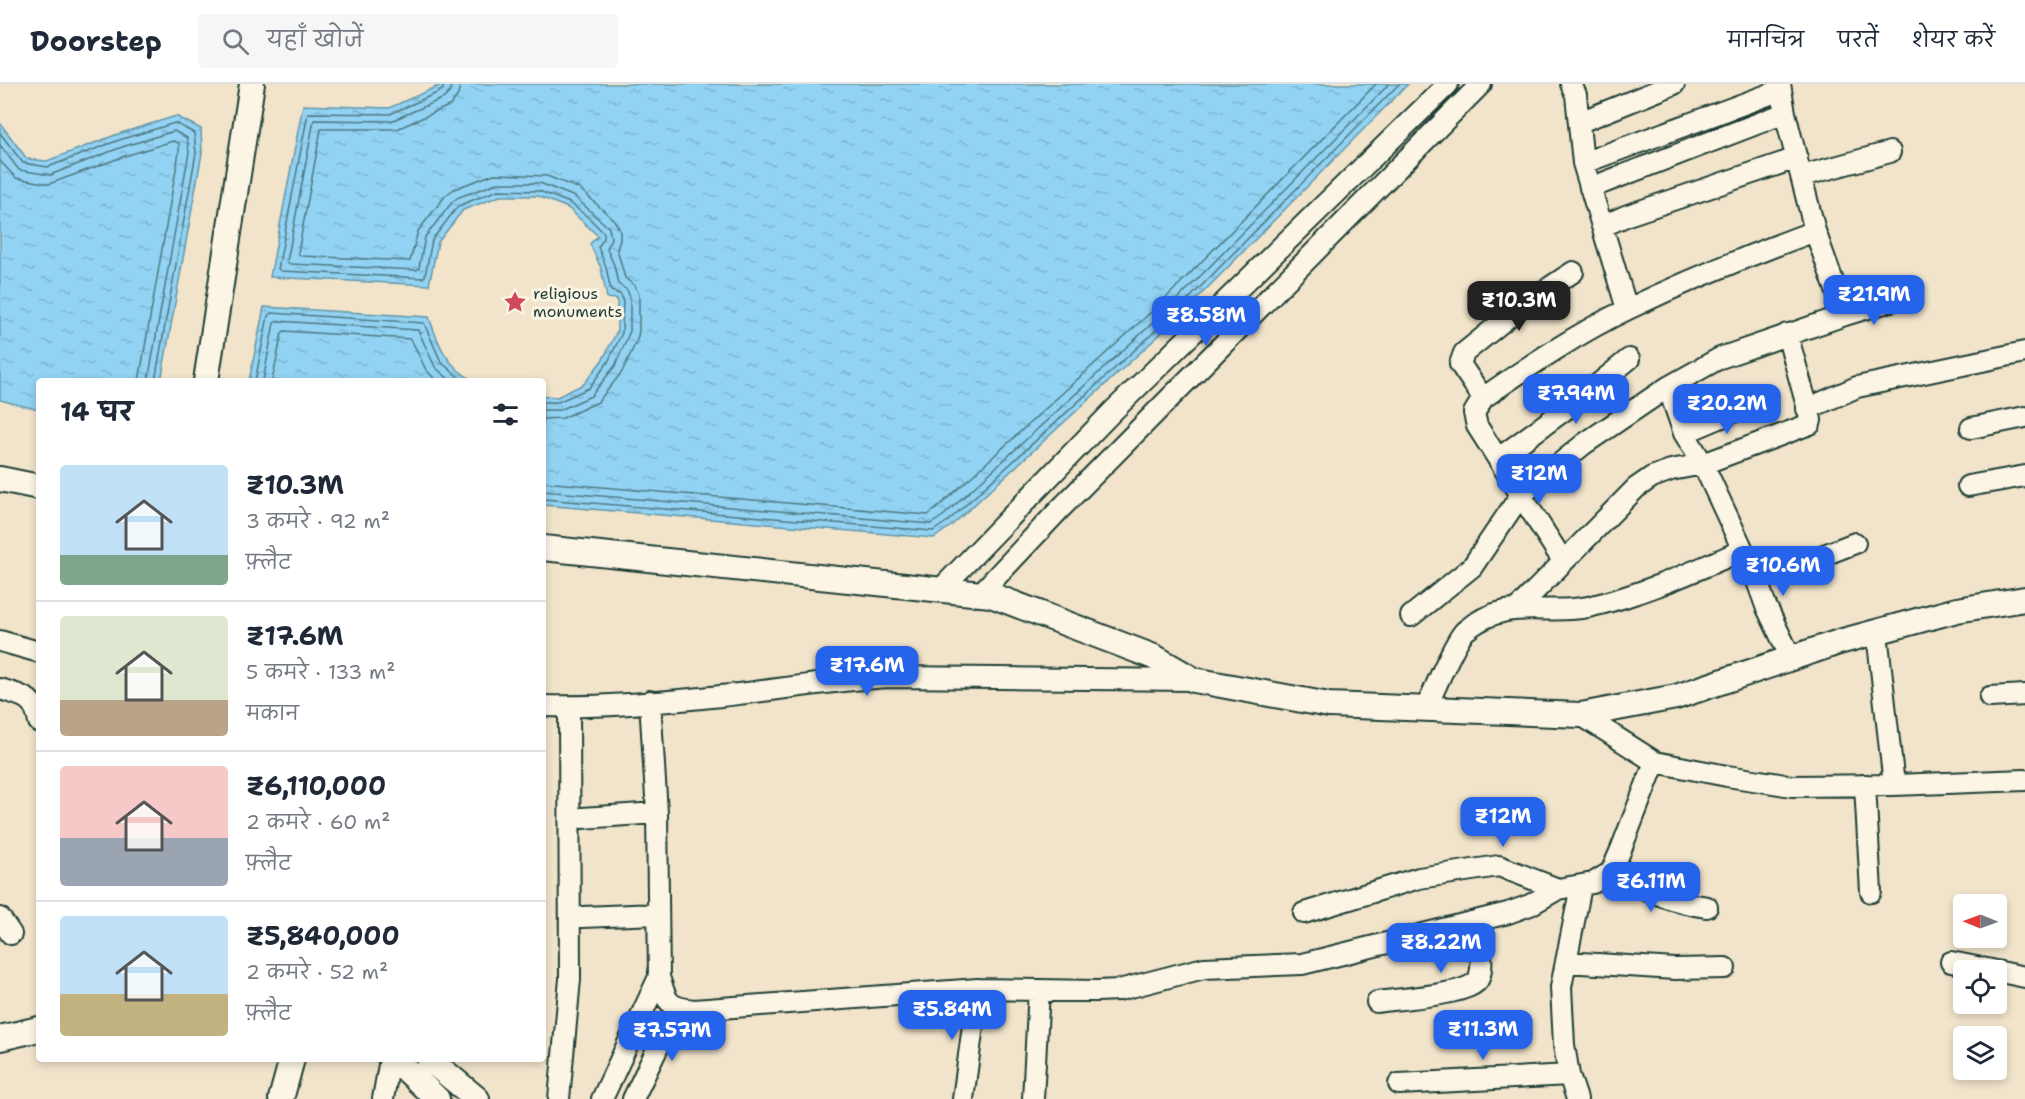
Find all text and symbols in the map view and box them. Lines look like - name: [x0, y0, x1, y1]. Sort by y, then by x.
- search box: [198, 14, 618, 68]
- text: Doorstep: [30, 22, 162, 60]
- icon: search: [219, 25, 252, 58]
- text: यहाँ खोजें: [267, 25, 363, 54]
- text: मानचित्र: [1727, 26, 1804, 54]
- text: परतें: [1837, 26, 1879, 54]
- text: शेयर करें: [1912, 26, 1995, 54]
- pin: ₹21.9M: [1825, 275, 1923, 326]
- pin: ₹10.3M: [1470, 281, 1568, 332]
- text: ₹21.9M: [1837, 281, 1911, 307]
- place label: religious monuments: [533, 283, 622, 322]
- text: ₹10.3M: [1481, 287, 1557, 313]
- place icon: religious monuments: [502, 289, 528, 315]
- pin: ₹8.58M: [1157, 296, 1255, 347]
- text: ₹8.58M: [1166, 302, 1246, 328]
- pin: ₹7.94M: [1527, 374, 1625, 425]
- text: ₹7.94M: [1537, 380, 1615, 406]
- pin: ₹20.2M: [1678, 384, 1776, 435]
- text: ₹20.2M: [1687, 390, 1767, 416]
- text: 14 घर: [60, 394, 133, 429]
- icon: filters: [489, 398, 522, 431]
- pin: ₹12M: [1503, 454, 1575, 505]
- text: ₹12M: [1511, 460, 1567, 486]
- text: ₹10.3M: [246, 467, 344, 502]
- icon: home: [108, 489, 180, 561]
- text: 3 कमरे · 92 m²: [246, 508, 390, 534]
- pin: ₹10.6M: [1734, 546, 1832, 597]
- text: फ़्लैट: [246, 549, 292, 575]
- text: ₹10.6M: [1745, 552, 1821, 578]
- text: ₹17.6M: [246, 618, 343, 653]
- icon: home: [108, 640, 180, 712]
- pin: ₹17.6M: [818, 646, 916, 697]
- text: ₹17.6M: [830, 652, 904, 678]
- text: 5 कमरे · 133 m²: [246, 659, 395, 685]
- text: मकान: [246, 700, 299, 726]
- text: ₹6,110,000: [246, 768, 386, 803]
- icon: home: [108, 790, 180, 862]
- pin: ₹12M: [1467, 797, 1539, 848]
- text: ₹12M: [1475, 803, 1531, 829]
- text: 2 कमरे · 60 m²: [246, 809, 390, 835]
- text: फ़्लैट: [246, 850, 292, 876]
- pin: ₹6.11M: [1602, 862, 1700, 913]
- text: ₹6.11M: [1616, 868, 1686, 894]
- north arrow: [1953, 894, 2007, 948]
- map controls: [1953, 894, 2007, 1080]
- text: ₹5,840,000: [246, 918, 400, 953]
- pin: ₹8.22M: [1392, 923, 1490, 974]
- text: ₹8.22M: [1400, 929, 1482, 955]
- icon: home: [108, 940, 180, 1012]
- text: 2 कमरे · 52 m²: [246, 959, 388, 985]
- button: locate: [1953, 960, 2007, 1014]
- pin: ₹5.84M: [903, 990, 1001, 1041]
- text: ₹5.84M: [912, 996, 992, 1022]
- text: फ़्लैट: [246, 1000, 292, 1026]
- pin: ₹11.3M: [1434, 1010, 1532, 1061]
- pin: ₹7.57M: [623, 1011, 721, 1062]
- text: ₹11.3M: [1448, 1016, 1518, 1042]
- text: ₹7.57M: [633, 1017, 711, 1043]
- button: layers: [1953, 1026, 2007, 1080]

